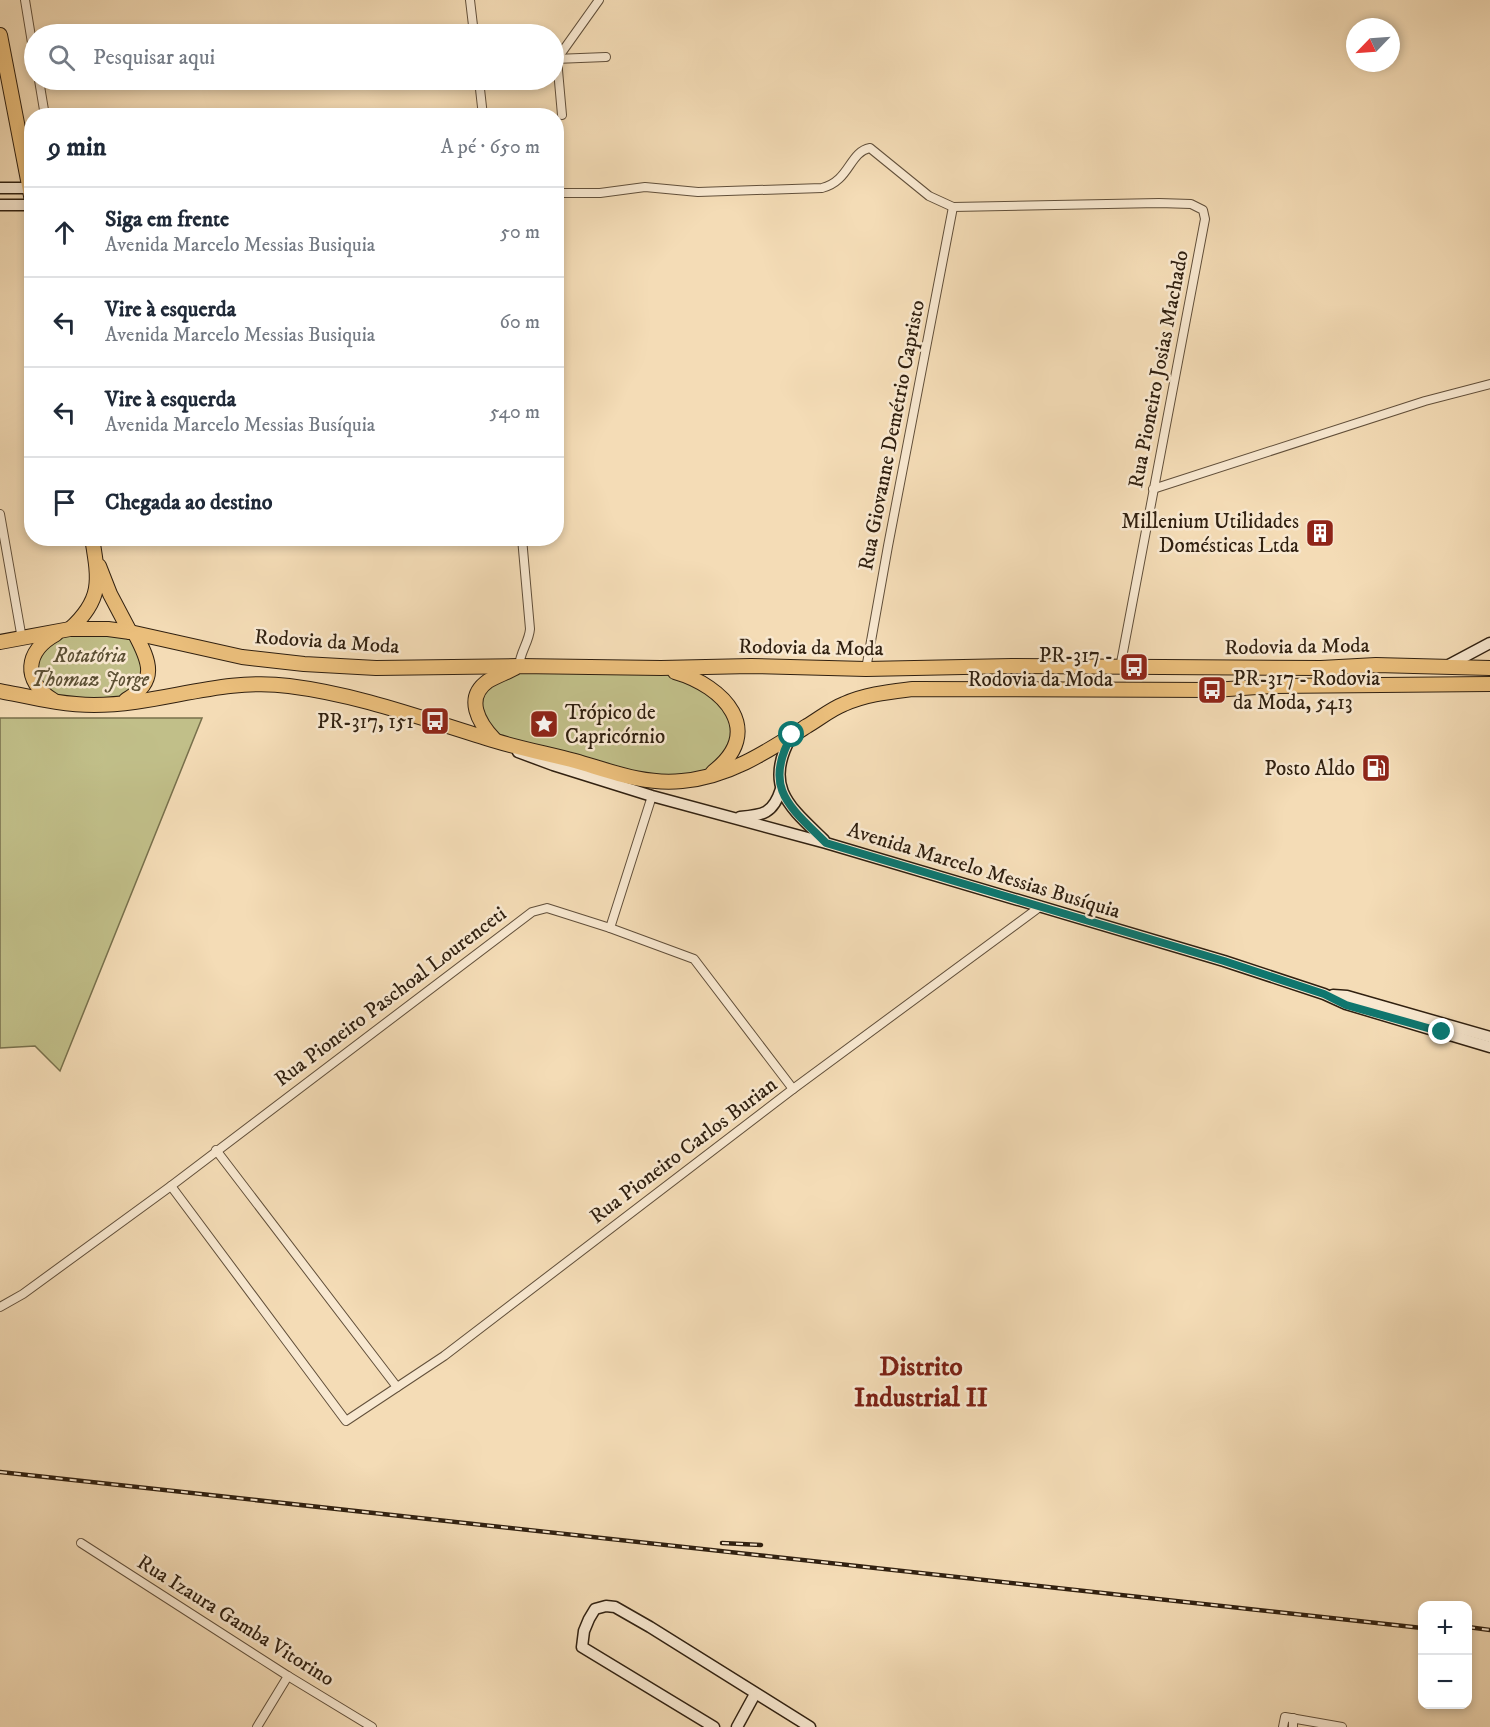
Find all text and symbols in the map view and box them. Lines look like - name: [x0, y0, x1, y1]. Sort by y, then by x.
- north arrow: [1346, 18, 1400, 72]
- search box: [24, 24, 564, 90]
- icon: search: [45, 41, 78, 74]
- text: Pesquisar aqui: [93, 44, 215, 71]
- text: 9 min: [48, 131, 106, 164]
- text: A pé · 650 m: [441, 135, 540, 160]
- text: Siga em frente: [105, 206, 229, 233]
- icon: ahead: [48, 216, 81, 249]
- text: 50 m: [500, 220, 540, 245]
- text: Avenida Marcelo Messias Busiquia: [105, 233, 375, 258]
- street label: Rua Pioneiro Josias Machado: [1123, 248, 1195, 490]
- text: Vire à esquerda: [105, 296, 236, 323]
- street label: Rua Giovanne Demétrio Capristo: [853, 298, 931, 573]
- icon: left: [48, 306, 81, 339]
- text: 60 m: [500, 310, 540, 335]
- text: Avenida Marcelo Messias Busiquia: [105, 323, 375, 348]
- text: Vire à esquerda: [105, 386, 236, 413]
- icon: left: [48, 396, 81, 429]
- text: 540 m: [490, 400, 540, 425]
- text: Avenida Marcelo Messias Busíquia: [105, 413, 375, 438]
- icon: arrive: [48, 486, 81, 519]
- text: Chegada ao destino: [105, 489, 272, 516]
- place label: Millenium Utilidades Domésticas Ltda: [1121, 509, 1299, 559]
- building icon: Millenium Utilidades Domésticas Ltda: [1304, 517, 1336, 549]
- street label: Rodovia da Moda: [254, 624, 400, 660]
- street label: Rodovia da Moda: [1224, 633, 1370, 661]
- street label: Rodovia da Moda: [738, 634, 884, 662]
- park label: Rotatória Thomaz Jorge: [31, 643, 150, 693]
- place label: PR-317 - Rodovia da Moda: [968, 643, 1113, 693]
- bus stop icon: PR-317 - Rodovia da Moda: [1118, 651, 1150, 683]
- place label: PR-317 - Rodovia da Moda, 5413: [1233, 666, 1380, 716]
- bus stop icon: PR-317 - Rodovia da Moda, 5413: [1196, 674, 1228, 706]
- place label: Trópico de Capricórnio: [565, 700, 665, 750]
- bus stop icon: PR-317, 151: [419, 705, 451, 737]
- place icon: Trópico de Capricórnio: [528, 708, 560, 740]
- place label: PR-317, 151: [317, 709, 414, 735]
- route start: [778, 721, 804, 747]
- fuel station icon: Posto Aldo: [1360, 752, 1392, 784]
- place label: Posto Aldo: [1264, 756, 1355, 782]
- street label: Avenida Marcelo Messias Busíquia: [844, 817, 1123, 925]
- street label: Rua Pioneiro Paschoal Lourenceti: [269, 901, 512, 1093]
- route end: [1428, 1018, 1454, 1044]
- street label: Rua Pioneiro Carlos Burian: [585, 1072, 782, 1230]
- district label: Distrito Industrial II: [854, 1350, 988, 1415]
- street label: Rua Izaura Gamba Vitorino: [132, 1549, 339, 1692]
- map controls: [1418, 1601, 1472, 1709]
- button: +: [1418, 1601, 1472, 1655]
- button: −: [1418, 1655, 1472, 1709]

